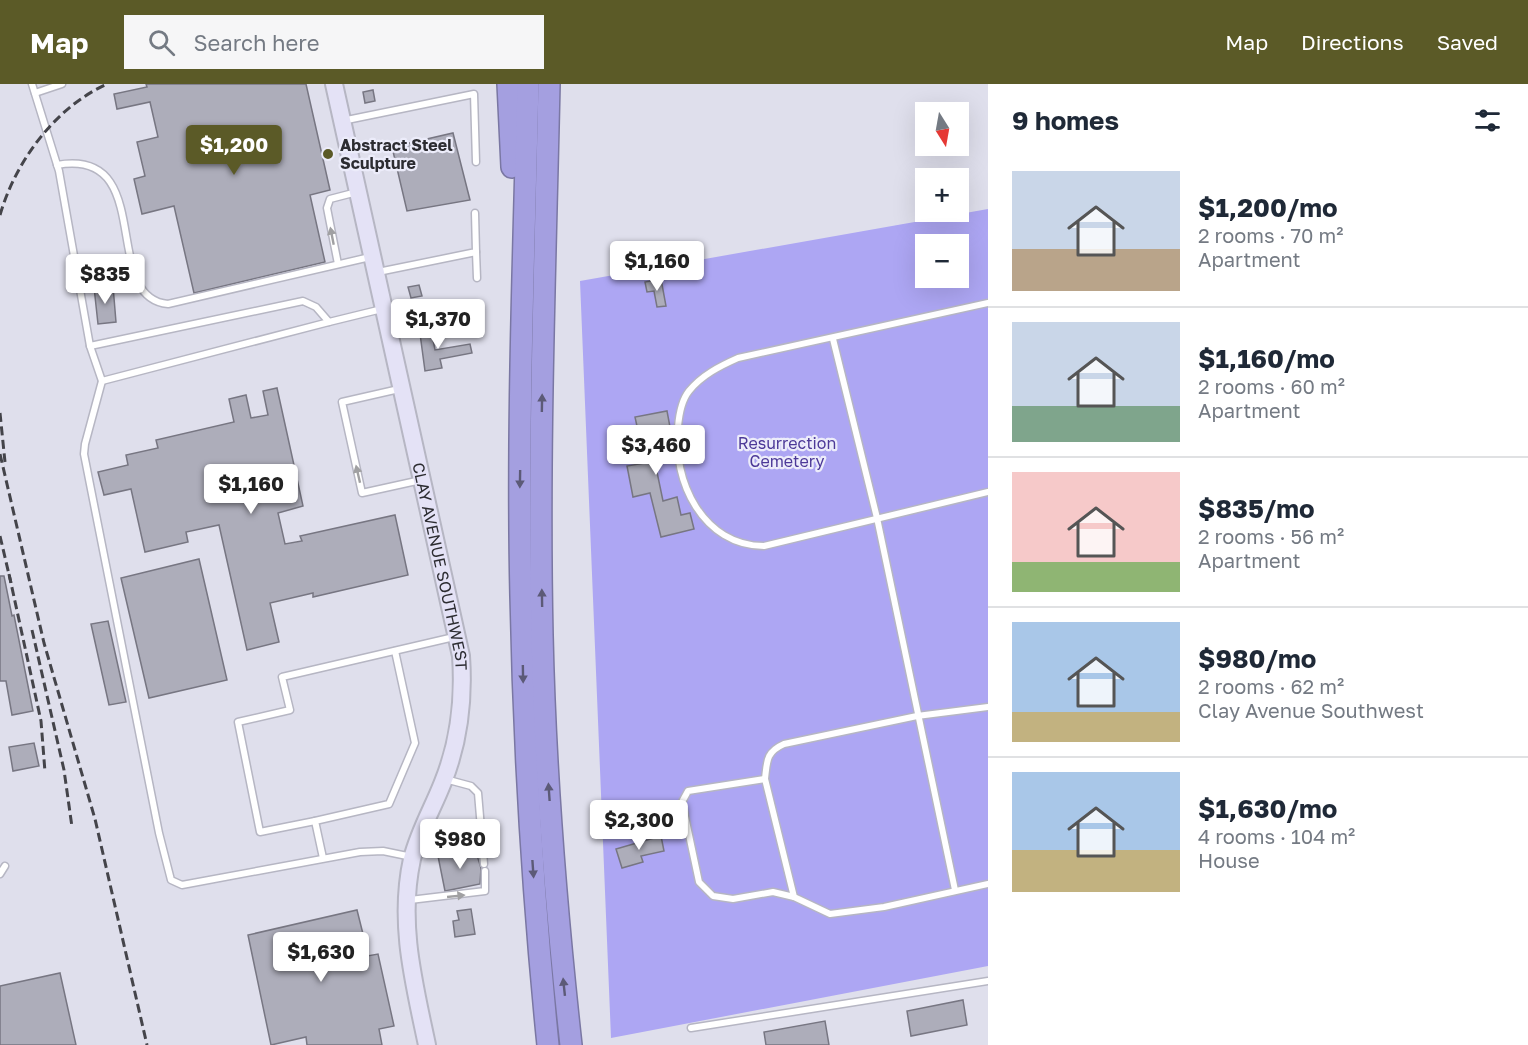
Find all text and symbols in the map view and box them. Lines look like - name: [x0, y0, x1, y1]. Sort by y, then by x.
- search box: [124, 15, 544, 69]
- text: Map: [30, 26, 88, 59]
- icon: search: [145, 26, 178, 59]
- text: Search here: [193, 29, 319, 56]
- text: Map: [1225, 29, 1268, 55]
- text: Directions: [1301, 29, 1404, 55]
- text: Saved: [1437, 29, 1498, 55]
- north arrow: [915, 102, 969, 156]
- map controls: [915, 102, 969, 288]
- icon: filters: [1471, 104, 1504, 137]
- text: 9 homes: [1012, 105, 1119, 136]
- pin: $1,200: [185, 125, 283, 176]
- text: $1,200: [200, 132, 268, 156]
- place label: Abstract Steel Sculpture: [340, 135, 453, 173]
- marker: Abstract Steel Sculpture: [321, 147, 335, 161]
- button: +: [915, 168, 969, 222]
- text: $1,200/mo: [1198, 192, 1338, 223]
- icon: home: [1060, 195, 1132, 267]
- text: 2 rooms · 70 m²: [1198, 223, 1343, 247]
- one-way arrow: [327, 226, 336, 245]
- button: −: [915, 234, 969, 288]
- pin: $1,160: [608, 241, 706, 292]
- text: Apartment: [1198, 247, 1301, 271]
- text: $1,160: [624, 248, 690, 272]
- pin: $835: [69, 254, 141, 305]
- text: $835: [80, 261, 130, 285]
- pin: $1,370: [389, 299, 487, 350]
- text: $1,370: [405, 306, 471, 330]
- text: $1,160/mo: [1198, 343, 1335, 374]
- icon: home: [1060, 346, 1132, 418]
- text: 2 rooms · 60 m²: [1198, 374, 1345, 398]
- one-way arrow: [537, 393, 546, 412]
- text: Apartment: [1198, 398, 1301, 422]
- pin: $3,460: [607, 425, 705, 476]
- text: $3,460: [621, 432, 691, 456]
- park label: Resurrection Cemetery: [738, 433, 836, 471]
- street label: CLAY AVENUE SOUTHWEST: [408, 460, 472, 671]
- pin: $1,160: [202, 464, 300, 515]
- one-way arrow: [353, 465, 362, 484]
- one-way arrow: [515, 470, 525, 489]
- text: $1,160: [218, 471, 284, 495]
- text: $835/mo: [1198, 493, 1315, 524]
- icon: home: [1060, 496, 1132, 568]
- text: 2 rooms · 56 m²: [1198, 524, 1344, 548]
- text: Apartment: [1198, 548, 1301, 572]
- one-way arrow: [537, 588, 547, 607]
- text: $980/mo: [1198, 643, 1316, 674]
- icon: home: [1060, 646, 1132, 718]
- one-way arrow: [518, 665, 528, 684]
- text: 2 rooms · 62 m²: [1198, 674, 1344, 698]
- text: Clay Avenue Southwest: [1198, 698, 1424, 722]
- one-way arrow: [544, 783, 554, 802]
- text: $1,630/mo: [1198, 793, 1337, 824]
- icon: home: [1060, 796, 1132, 868]
- pin: $2,300: [590, 800, 688, 851]
- text: $2,300: [604, 807, 674, 831]
- pin: $980: [424, 819, 496, 870]
- text: 4 rooms · 104 m²: [1198, 824, 1355, 848]
- text: $980: [434, 826, 486, 850]
- text: House: [1198, 848, 1260, 872]
- one-way arrow: [528, 859, 538, 878]
- one-way arrow: [446, 891, 465, 901]
- pin: $1,630: [272, 932, 370, 983]
- text: $1,630: [287, 939, 355, 963]
- one-way arrow: [560, 977, 569, 996]

